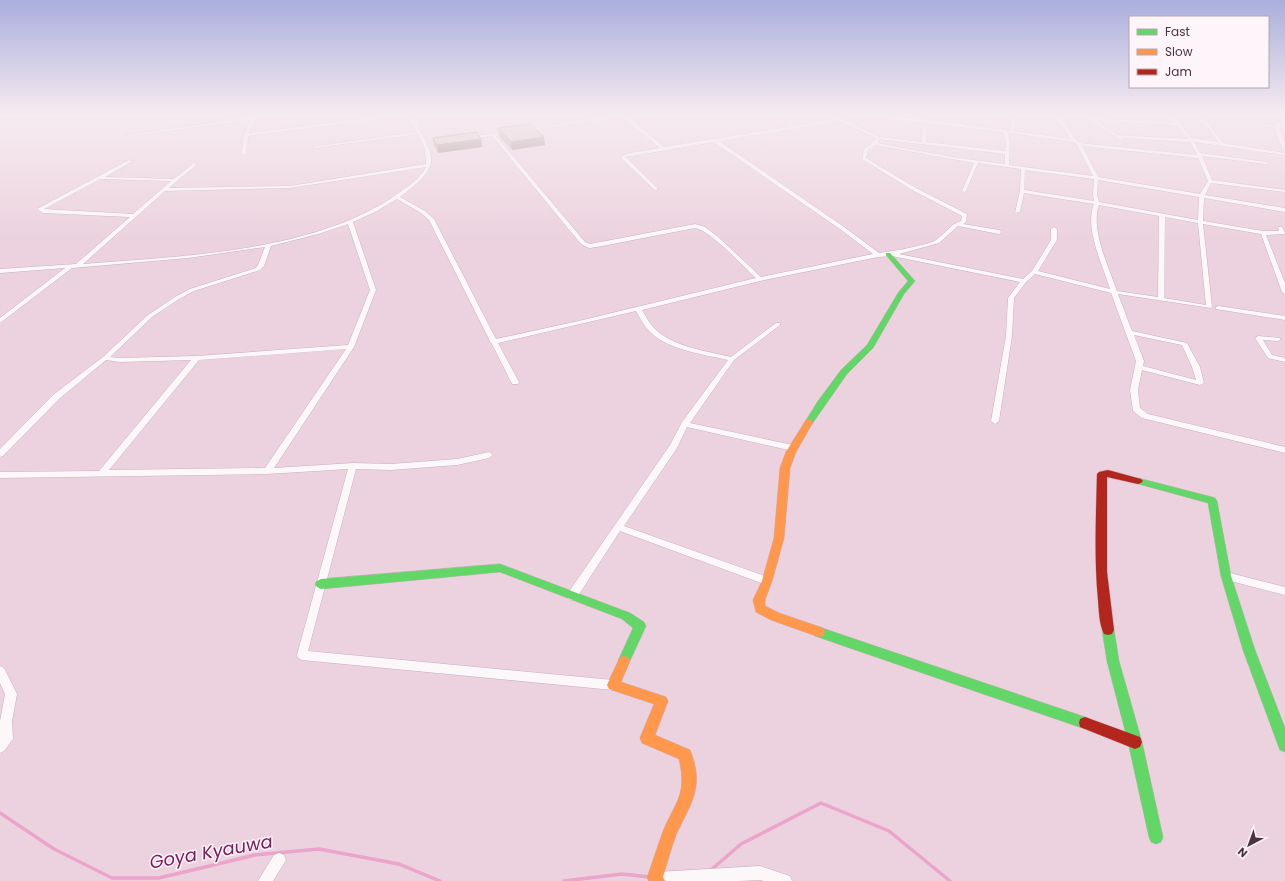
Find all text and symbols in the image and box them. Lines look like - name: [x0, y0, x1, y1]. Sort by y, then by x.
- legend: [1129, 16, 1269, 88]
- text: Fast: [1165, 23, 1190, 40]
- text: Slow: [1165, 43, 1193, 60]
- text: Jam: [1165, 63, 1192, 80]
- north arrow: [1229, 825, 1269, 865]
- water label: Goya Kyauwa: [147, 828, 275, 875]
- text: N: [1234, 844, 1251, 861]

